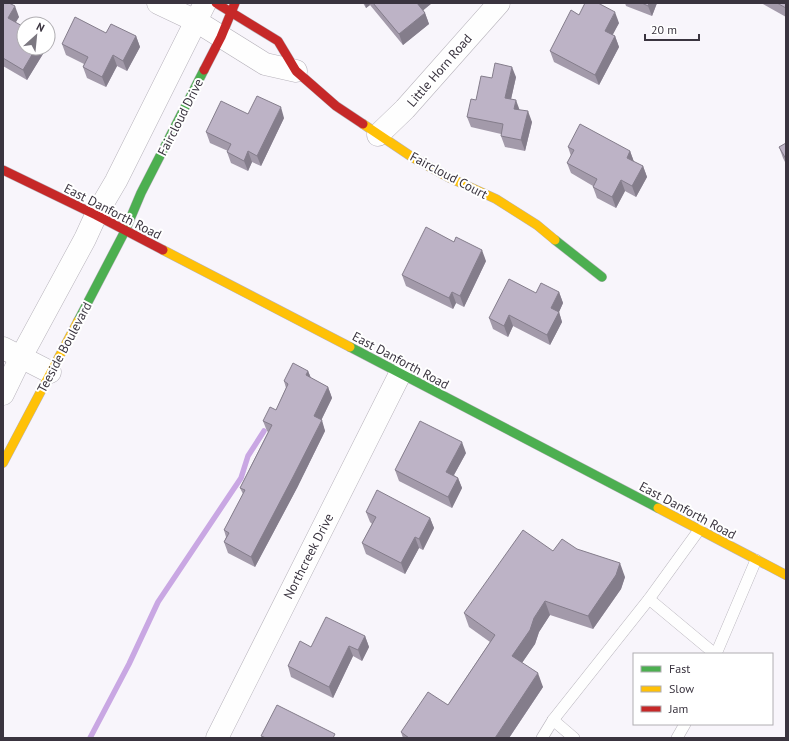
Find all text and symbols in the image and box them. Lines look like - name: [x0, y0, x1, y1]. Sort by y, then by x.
- north arrow: [16, 16, 56, 56]
- scale bar: [645, 16, 699, 42]
- text: N: [34, 19, 47, 35]
- text: 20 m: [651, 22, 677, 37]
- street label: Little Horn Road: [403, 30, 476, 110]
- street label: Faircloud Drive: [154, 76, 207, 159]
- street label: Faircloud Court: [407, 148, 491, 203]
- street label: East Danforth Road: [61, 180, 164, 243]
- street label: Teeside Boulevard: [33, 299, 96, 396]
- street label: East Danforth Road: [349, 328, 452, 393]
- street label: East Danforth Road: [636, 478, 739, 543]
- street label: Northcreek Drive: [280, 511, 337, 602]
- legend: [633, 653, 773, 725]
- text: Fast: [669, 661, 690, 676]
- text: Slow: [669, 681, 694, 696]
- text: Jam: [668, 701, 688, 716]

